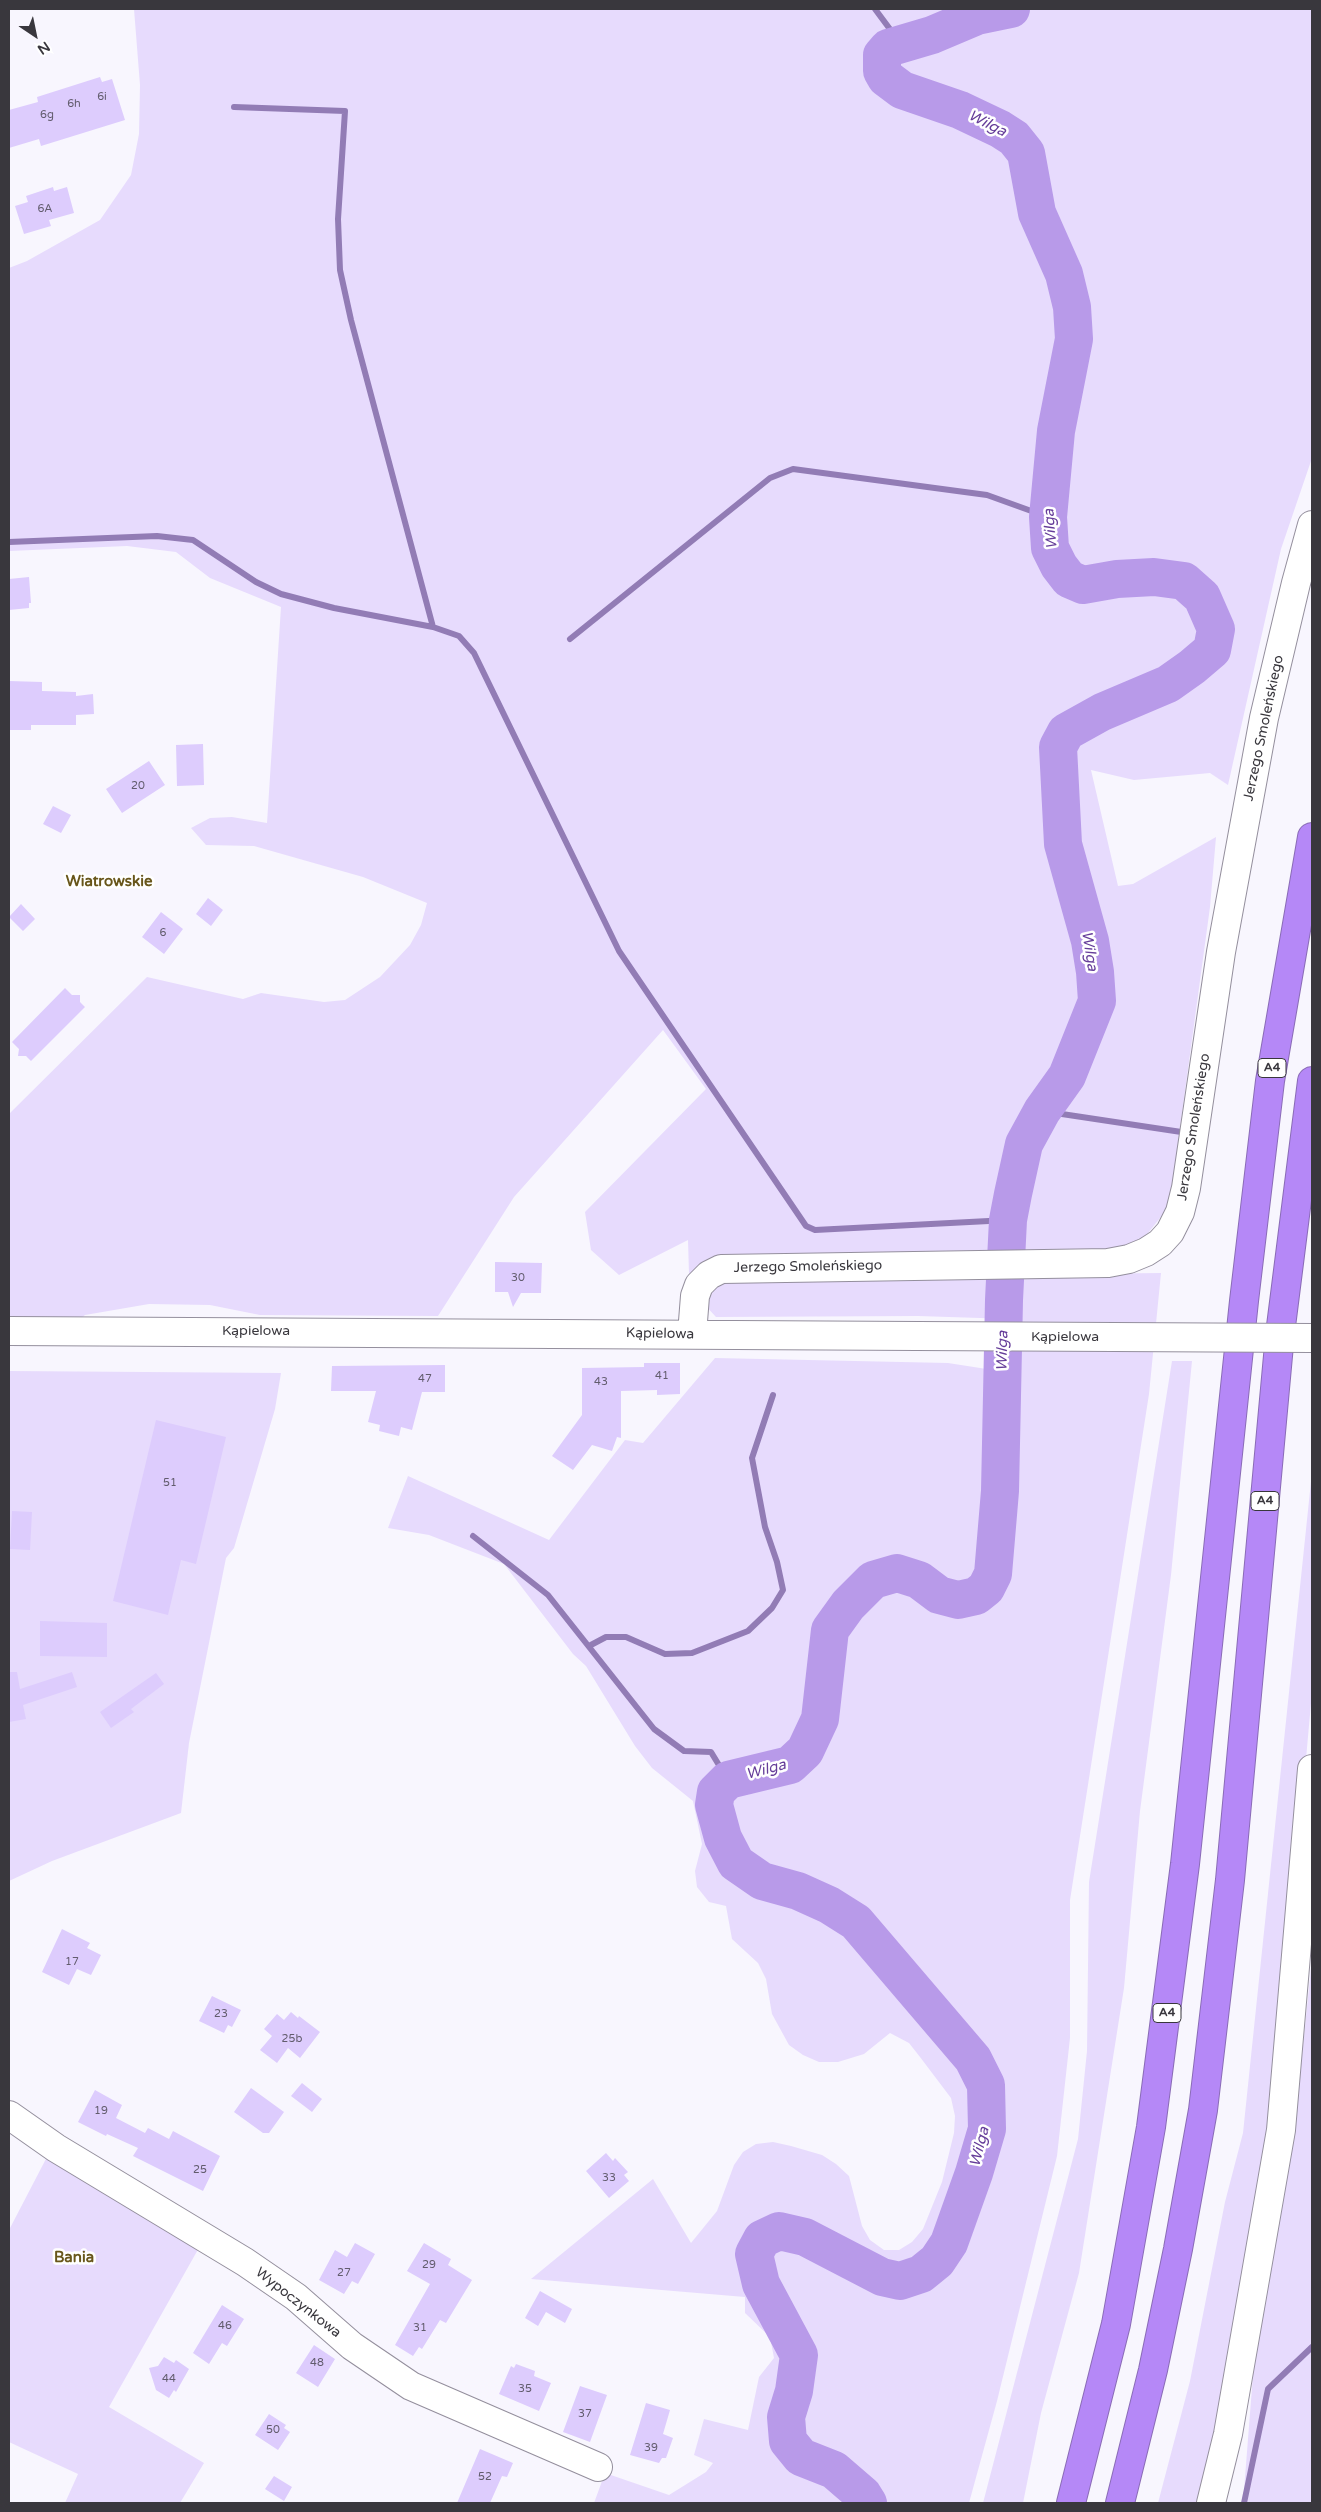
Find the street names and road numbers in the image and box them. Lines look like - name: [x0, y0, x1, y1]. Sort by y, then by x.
- street label: Jerzego Smoleńskiego: [1240, 654, 1288, 802]
- street label: Jerzego Smoleńskiego: [1174, 1052, 1214, 1202]
- road number: A4: [1258, 1058, 1286, 1078]
- street label: Jerzego Smoleńskiego: [734, 1257, 882, 1277]
- street label: Kąpielowa: [222, 1323, 290, 1339]
- street label: Kąpielowa: [626, 1325, 694, 1343]
- street label: Kąpielowa: [1031, 1329, 1099, 1345]
- road number: A4: [1251, 1492, 1279, 1510]
- road number: A4: [1153, 2004, 1181, 2022]
- street label: Wypoczynkowa: [252, 2264, 344, 2342]

